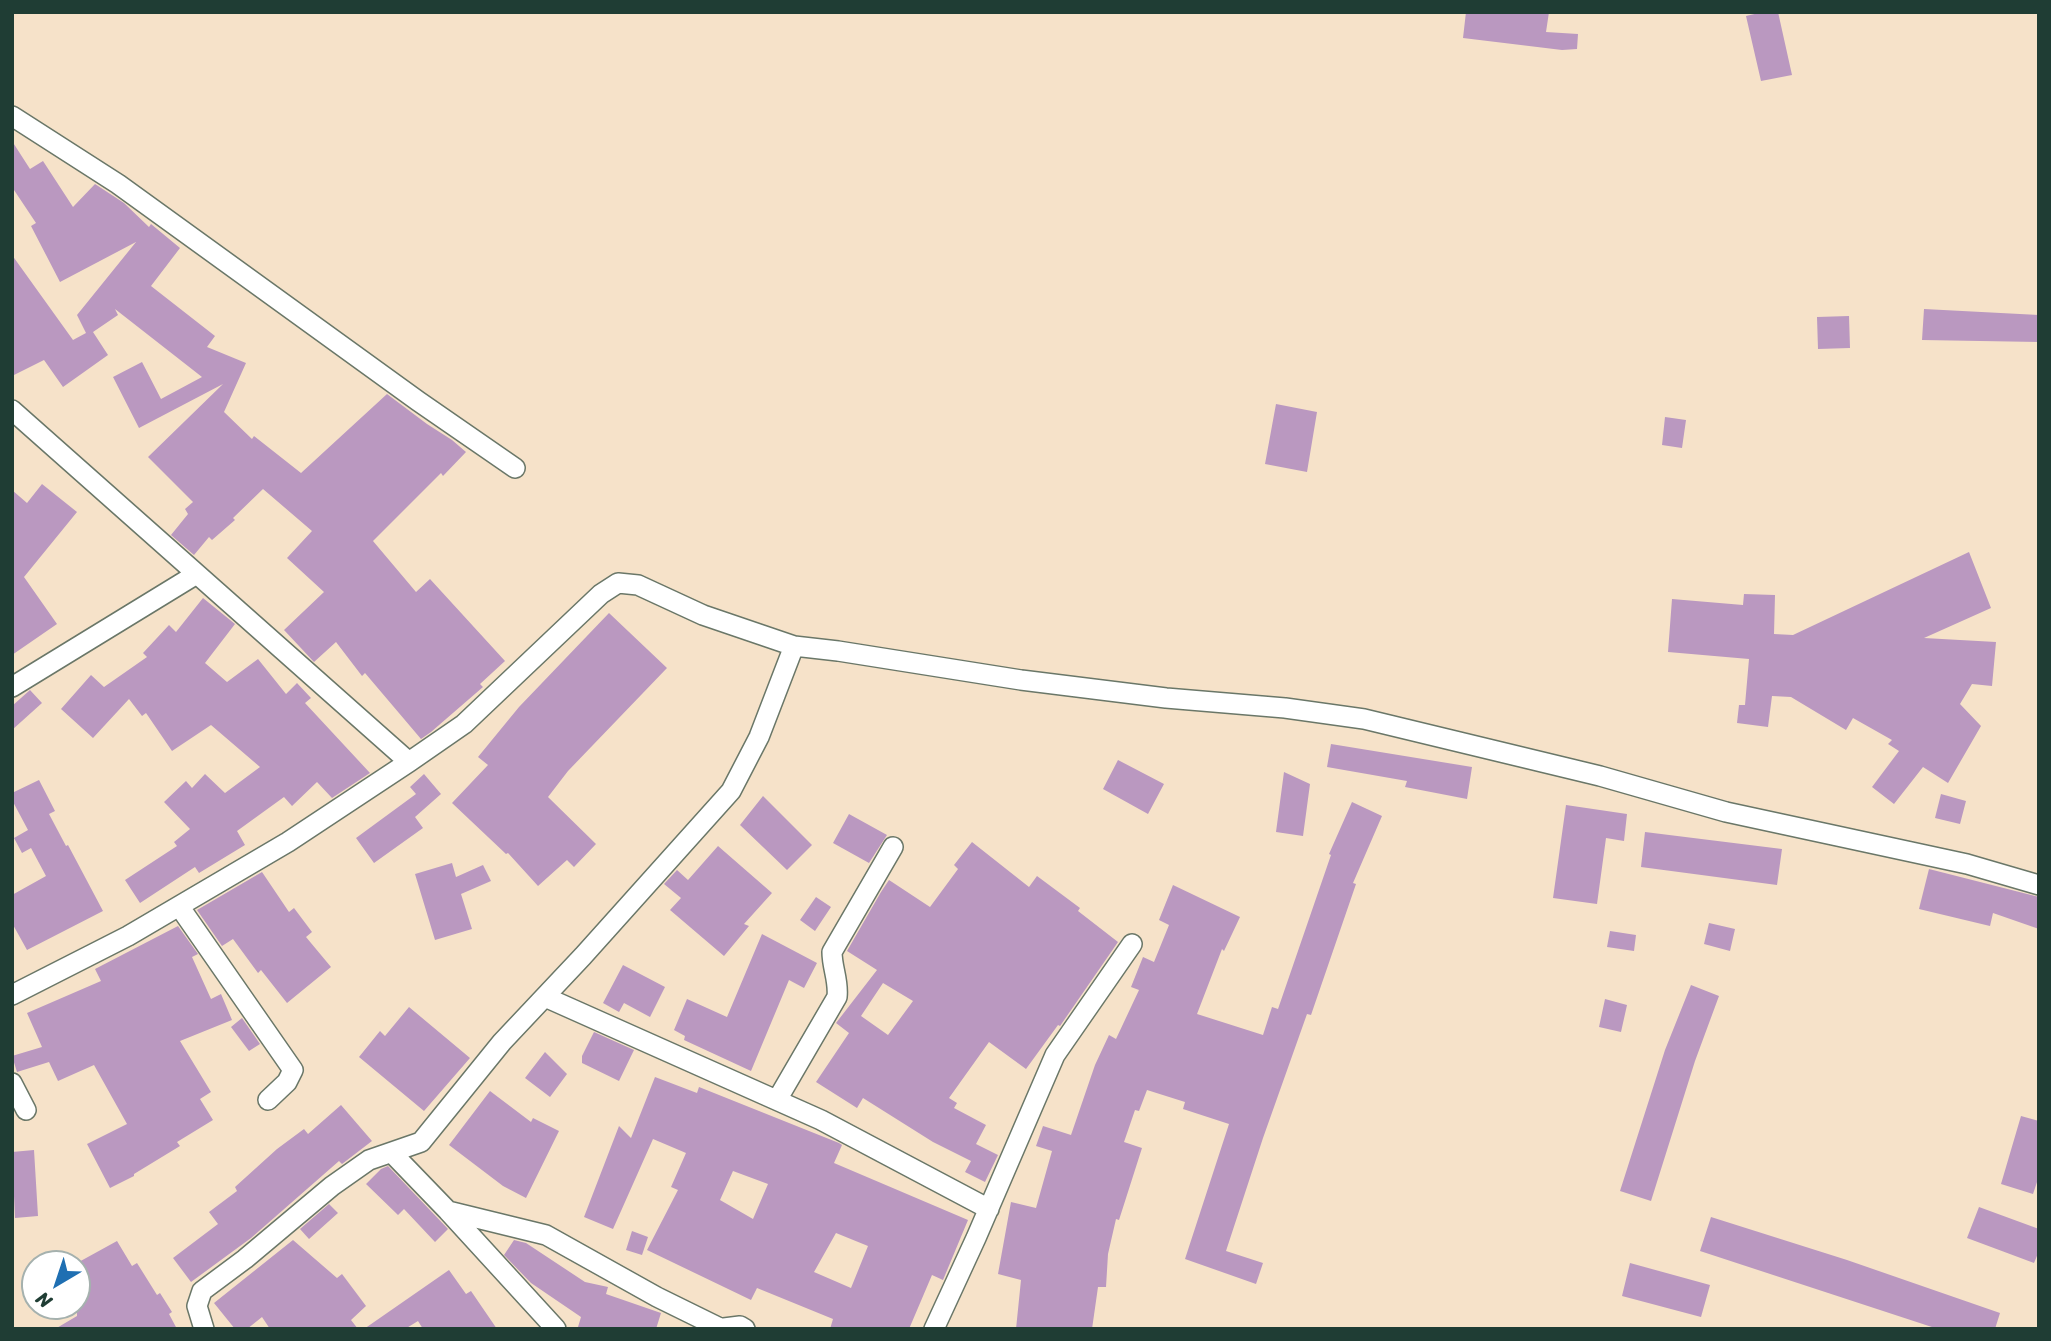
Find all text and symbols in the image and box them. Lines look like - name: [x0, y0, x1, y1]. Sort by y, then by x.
- north arrow: [21, 1250, 91, 1320]
- text: N: [28, 1283, 59, 1317]

